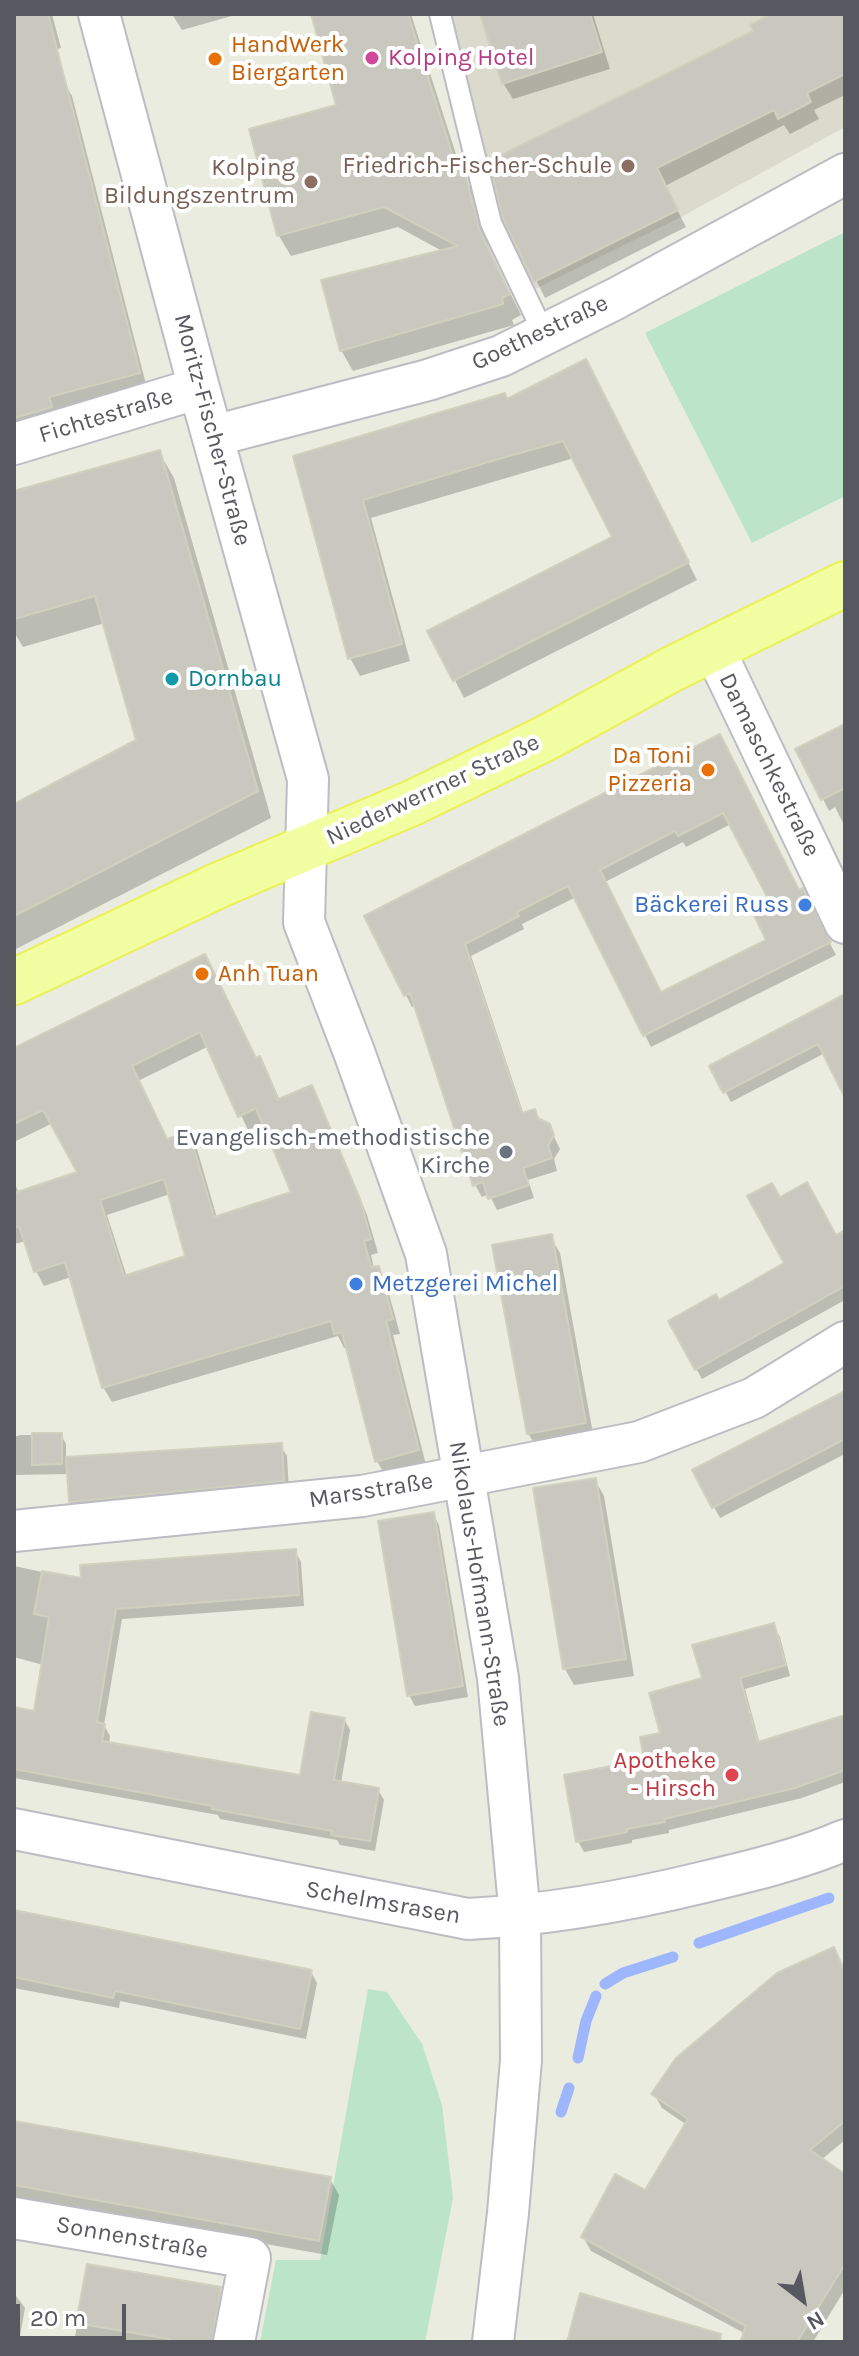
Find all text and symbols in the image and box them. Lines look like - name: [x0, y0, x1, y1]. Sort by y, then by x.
- place label: HandWerk Biergarten: [231, 31, 345, 87]
- place label: Kolping Hotel: [388, 44, 535, 72]
- marker: Kolping Hotel: [363, 49, 381, 67]
- marker: HandWerk Biergarten: [206, 50, 224, 68]
- place label: Friedrich-Fischer-Schule: [342, 152, 612, 180]
- place label: Kolping Bildungszentrum: [104, 154, 295, 210]
- marker: Friedrich-Fischer-Schule: [619, 157, 637, 175]
- marker: Kolping Bildungszentrum: [302, 173, 320, 191]
- street label: Goethestraße: [467, 289, 613, 377]
- street label: Moritz-Fischer-Straße: [167, 311, 257, 549]
- street label: Fichtestraße: [36, 382, 176, 450]
- place label: Dornbau: [188, 665, 282, 693]
- street label: Damaschkestraße: [712, 669, 826, 861]
- marker: Dornbau: [163, 670, 181, 688]
- street label: Niederwerrner Straße: [322, 728, 544, 852]
- place label: Da Toni Pizzeria: [607, 742, 692, 798]
- marker: Da Toni Pizzeria: [699, 761, 717, 779]
- place label: Bäckerei Russ: [634, 891, 789, 919]
- marker: Bäckerei Russ: [796, 896, 814, 914]
- place label: Anh Tuan: [218, 960, 319, 988]
- marker: Anh Tuan: [193, 965, 211, 983]
- place label: Evangelisch-methodistische Kirche: [176, 1124, 490, 1180]
- marker: Evangelisch-methodistische Kirche: [497, 1143, 515, 1161]
- place label: Metzgerei Michel: [372, 1270, 558, 1298]
- marker: Metzgerei Michel: [347, 1275, 365, 1293]
- street label: Nikolaus-Hofmann-Straße: [442, 1439, 516, 1729]
- street label: Marsstraße: [307, 1467, 435, 1515]
- place label: Apotheke - Hirsch: [613, 1747, 716, 1803]
- marker: Apotheke - Hirsch: [723, 1766, 741, 1784]
- street label: Schelmsrasen: [303, 1875, 463, 1931]
- street label: Sonnenstraße: [54, 2210, 210, 2266]
- north arrow: [763, 2260, 843, 2340]
- scale bar: [20, 2288, 130, 2338]
- text: 20 m: [30, 2304, 86, 2332]
- text: N: [802, 2305, 829, 2336]

